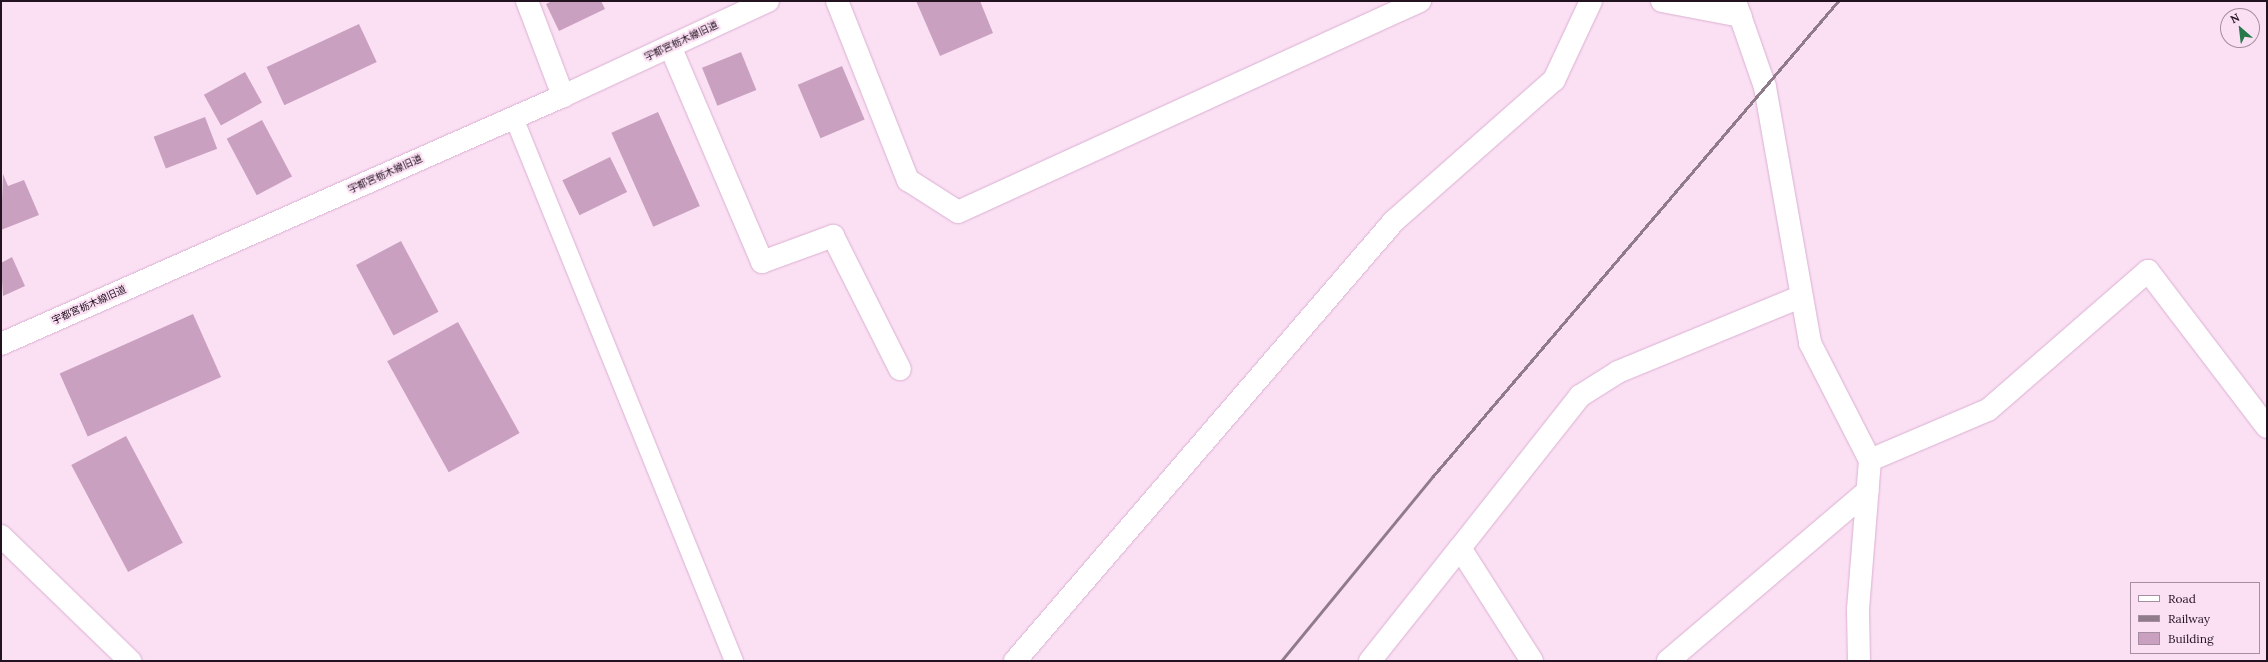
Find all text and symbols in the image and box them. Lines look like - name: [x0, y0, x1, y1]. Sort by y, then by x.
- north arrow: [2220, 8, 2260, 48]
- text: N: [2228, 10, 2242, 26]
- street label: 宇都宮栃木線旧道: [642, 19, 720, 63]
- street label: 宇都宮栃木線旧道: [346, 152, 424, 196]
- street label: 宇都宮栃木線旧道: [50, 283, 128, 327]
- legend: [2130, 582, 2260, 654]
- text: Road: [2168, 591, 2196, 606]
- text: Railway: [2168, 611, 2210, 626]
- text: Building: [2168, 631, 2214, 646]

